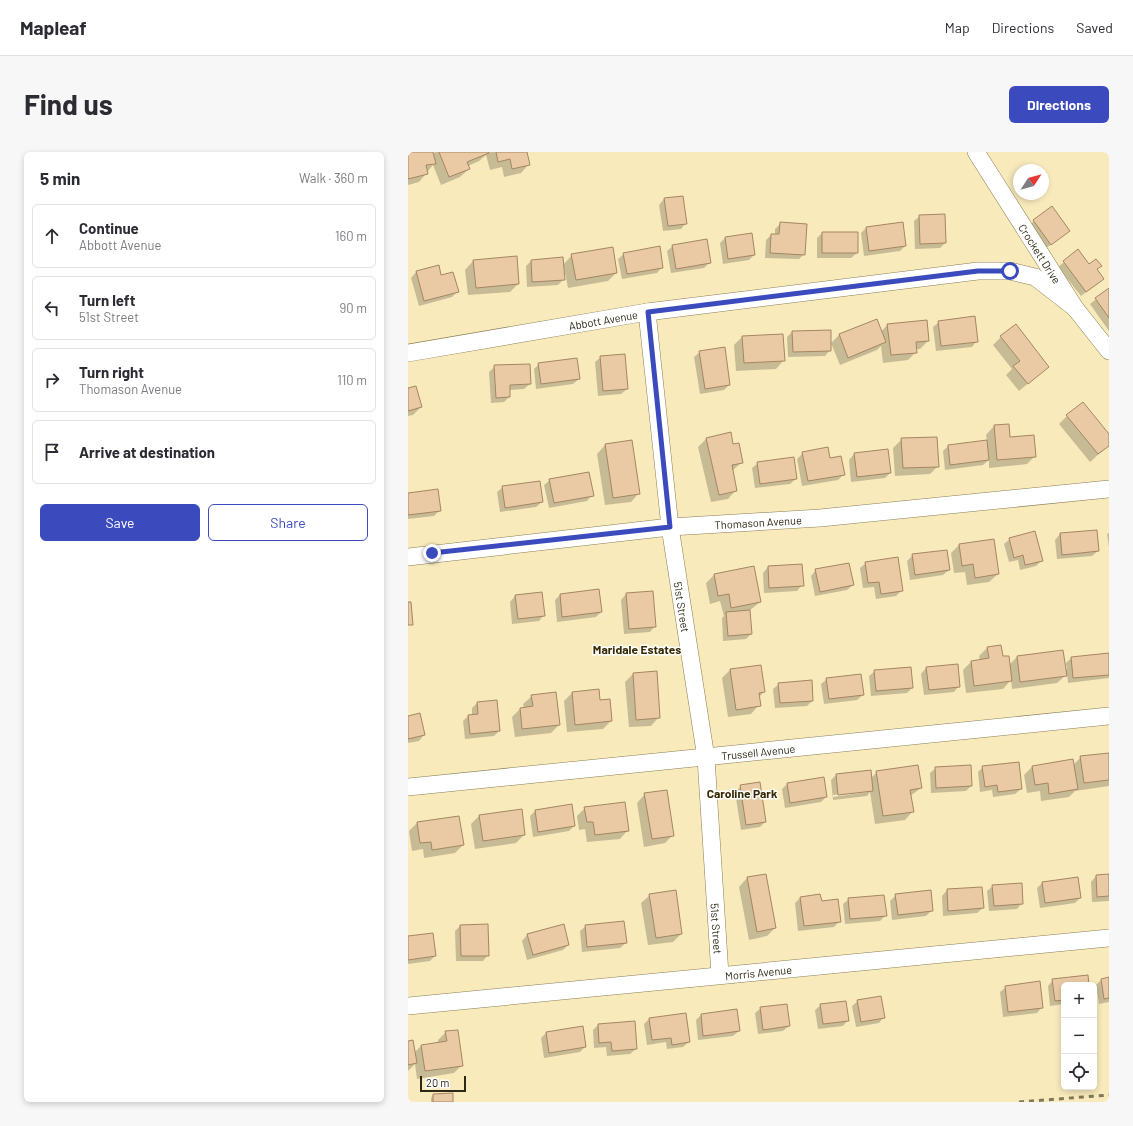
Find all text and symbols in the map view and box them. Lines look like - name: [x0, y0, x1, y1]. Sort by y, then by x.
- text: Mapleaf: [20, 16, 87, 39]
- text: Map: [945, 19, 970, 36]
- text: Directions: [992, 19, 1054, 36]
- text: Saved: [1076, 19, 1113, 36]
- button: Directions: [1009, 86, 1109, 123]
- text: Find us: [24, 87, 113, 121]
- north arrow: [1013, 164, 1049, 200]
- text: 5 min: [40, 168, 80, 188]
- text: Walk · 360 m: [299, 170, 368, 186]
- text: Continue: [79, 219, 139, 237]
- street label: Crockett Drive: [1017, 221, 1064, 286]
- icon: ahead: [41, 225, 63, 247]
- text: 160 m: [335, 228, 367, 244]
- text: Abbott Avenue: [79, 237, 161, 253]
- route start: [1001, 262, 1019, 280]
- text: Turn left: [79, 291, 135, 309]
- icon: left: [41, 297, 63, 319]
- text: 90 m: [340, 300, 367, 316]
- street label: Abbott Avenue: [568, 307, 639, 332]
- text: 51st Street: [79, 309, 139, 325]
- text: Turn right: [79, 363, 144, 381]
- icon: right: [41, 369, 63, 391]
- text: 110 m: [337, 372, 367, 388]
- text: Thomason Avenue: [79, 381, 182, 397]
- icon: arrive: [41, 441, 63, 463]
- text: Arrive at destination: [79, 443, 215, 461]
- button: Save: [40, 504, 200, 541]
- button: Share: [208, 504, 368, 541]
- street label: Thomason Avenue: [714, 513, 802, 531]
- route end: [423, 544, 441, 562]
- street label: 51st Street: [672, 581, 693, 633]
- district label: Maridale Estates: [593, 642, 681, 656]
- street label: Trussell Avenue: [721, 741, 796, 762]
- district label: Caroline Park: [707, 786, 778, 800]
- street label: 51st Street: [709, 903, 725, 954]
- street label: Morris Avenue: [724, 962, 793, 982]
- map controls: [1061, 982, 1097, 1090]
- button: +: [1061, 982, 1097, 1018]
- button: −: [1061, 1018, 1097, 1054]
- button: locate: [1061, 1054, 1097, 1090]
- scale bar: [420, 1074, 466, 1093]
- text: 20 m: [426, 1076, 449, 1089]

